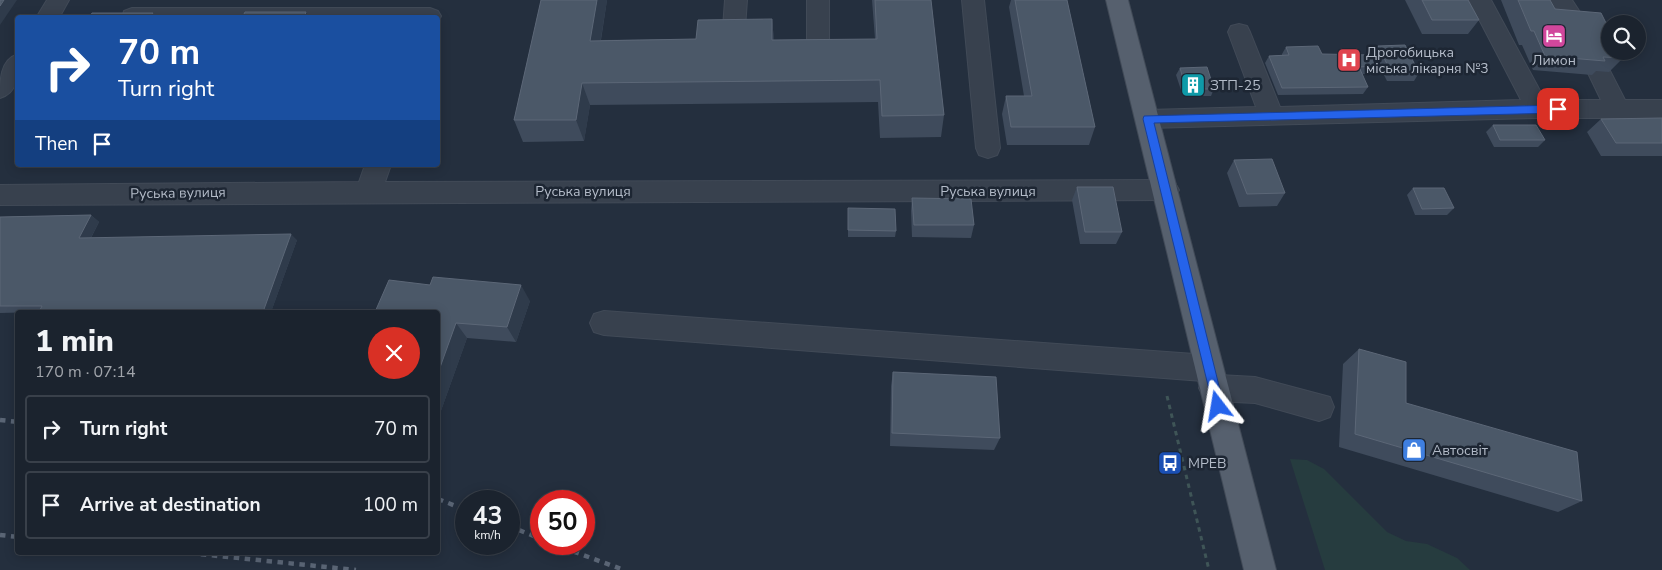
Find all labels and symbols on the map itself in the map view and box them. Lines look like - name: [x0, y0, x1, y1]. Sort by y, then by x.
- hotel icon: Лимон: [1541, 23, 1567, 49]
- place label: Дрогобицька міська лікарня №3: [1366, 43, 1489, 78]
- hospital icon: Дрогобицька міська лікарня №3: [1336, 47, 1362, 73]
- place label: Лимон: [1532, 51, 1576, 70]
- building icon: ЗТП-25: [1180, 72, 1206, 98]
- place label: ЗТП-25: [1210, 76, 1261, 95]
- pin: [1537, 88, 1579, 130]
- street label: Руська вулиця: [535, 182, 631, 201]
- street label: Руська вулиця: [940, 182, 1036, 201]
- street label: Руська вулиця: [130, 183, 226, 203]
- position arrow: [1191, 379, 1243, 431]
- shop icon: Автосвіт: [1401, 437, 1427, 463]
- place label: Автосвіт: [1432, 441, 1489, 460]
- bus stop icon: МРЕВ: [1157, 450, 1183, 476]
- place label: МРЕВ: [1188, 454, 1226, 473]
- speed limit sign: 50: [530, 490, 595, 555]

